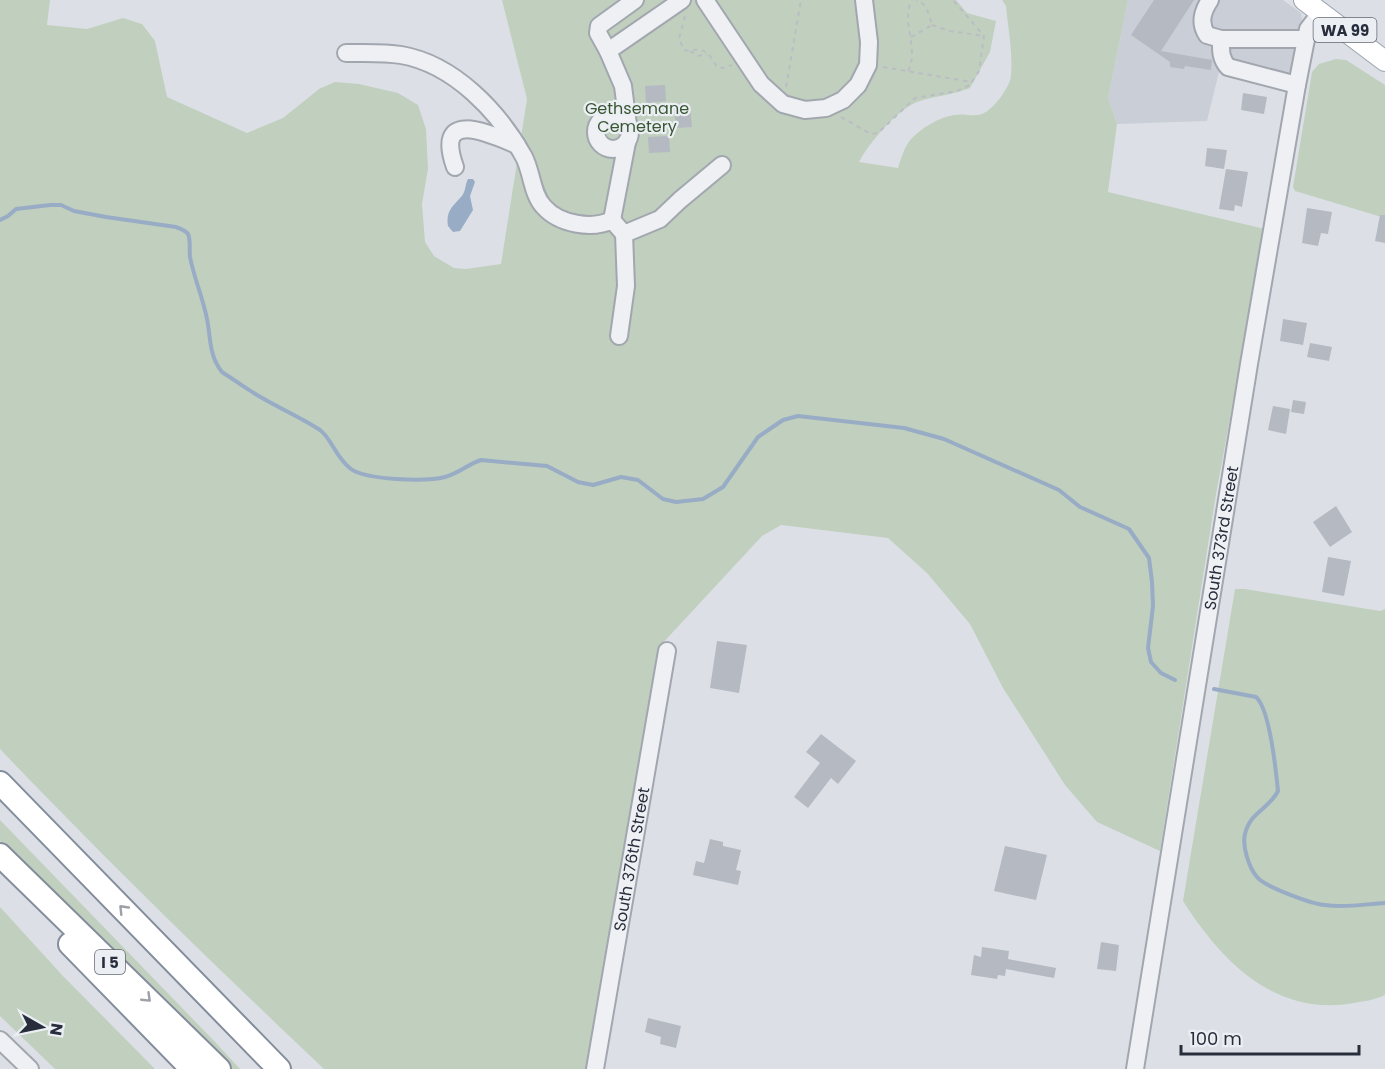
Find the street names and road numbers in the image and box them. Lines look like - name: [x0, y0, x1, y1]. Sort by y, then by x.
- road number: WA 99: [1314, 18, 1376, 42]
- street label: South 373rd Street: [1198, 464, 1244, 612]
- street label: South 376th Street: [607, 785, 655, 933]
- road number: I 5: [95, 950, 125, 974]

